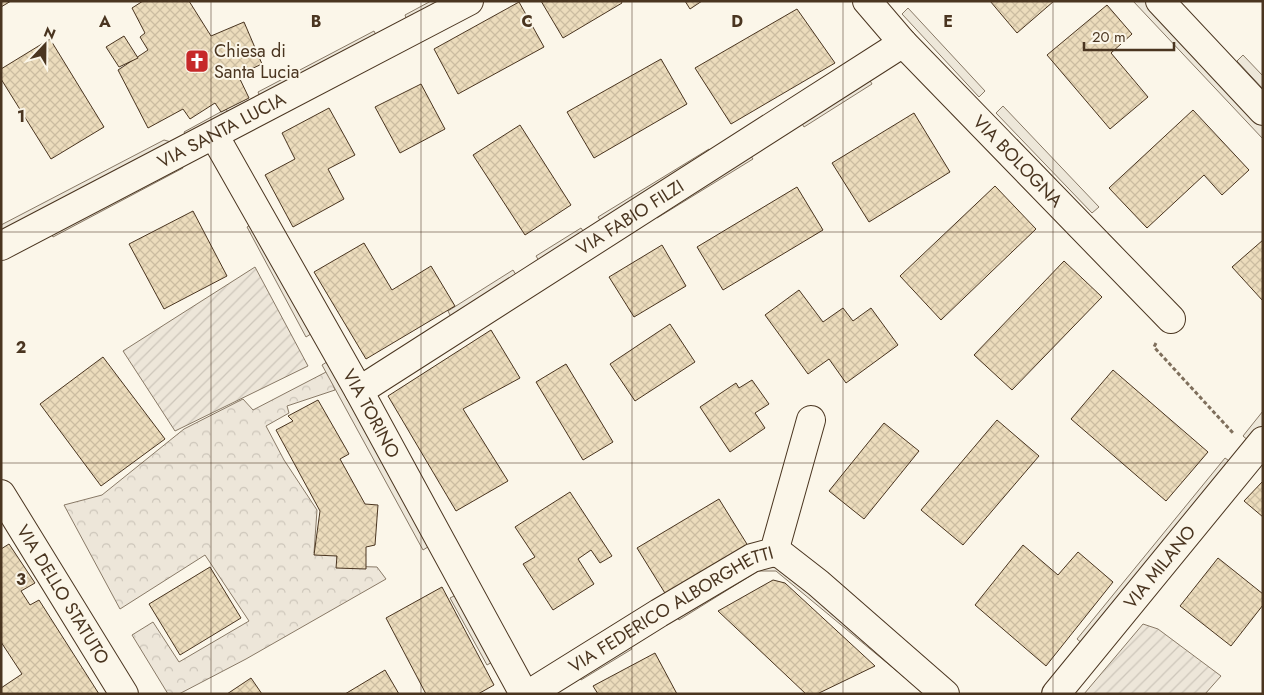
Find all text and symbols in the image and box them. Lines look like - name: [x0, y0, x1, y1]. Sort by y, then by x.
- text: A: [98, 10, 111, 33]
- text: B: [311, 10, 321, 33]
- text: C: [521, 10, 533, 33]
- text: D: [731, 10, 743, 33]
- text: E: [943, 10, 953, 33]
- north arrow: [20, 20, 70, 70]
- scale bar: [1084, 20, 1174, 52]
- text: N: [41, 22, 59, 44]
- text: 20 m: [1092, 26, 1126, 48]
- place label: Chiesa di Santa Lucia: [214, 38, 299, 85]
- church icon: Chiesa di Santa Lucia: [184, 48, 210, 74]
- street label: VIA SANTA LUCIA: [153, 86, 290, 175]
- text: 1: [17, 105, 25, 128]
- street label: VIA BOLOGNA: [967, 109, 1069, 213]
- street label: VIA FABIO FILZI: [571, 173, 689, 262]
- text: 2: [16, 336, 26, 359]
- street label: VIA TORINO: [336, 364, 406, 463]
- street label: VIA DELLO STATUTO: [10, 520, 116, 669]
- street label: VIA MILANO: [1118, 520, 1202, 615]
- street label: VIA FEDERICO ALBORGHETTI: [564, 540, 776, 679]
- text: 3: [16, 568, 26, 591]

